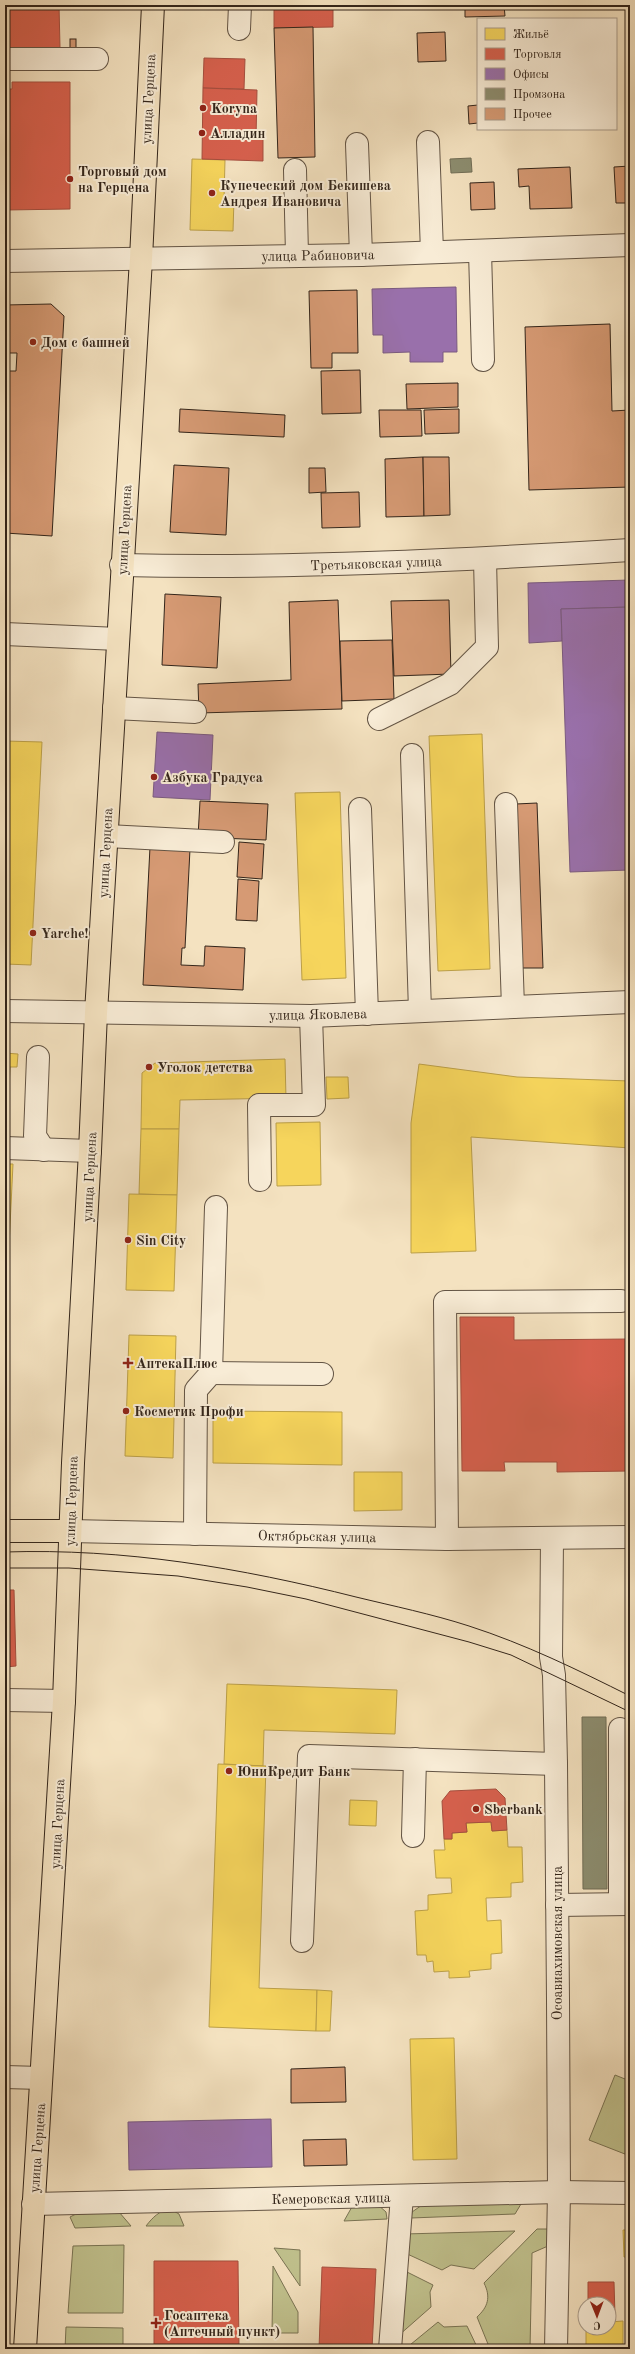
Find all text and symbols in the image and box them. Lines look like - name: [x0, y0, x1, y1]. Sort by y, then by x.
- legend: [477, 18, 617, 130]
- text: Жильё: [513, 29, 549, 41]
- text: Торговля: [513, 49, 562, 61]
- street label: улица Герцена: [140, 54, 158, 144]
- text: Офисы: [513, 69, 549, 81]
- text: Промзона: [513, 89, 565, 101]
- place label: Koryna: [211, 102, 257, 116]
- marker: Koryna: [198, 103, 208, 113]
- text: Прочее: [513, 109, 552, 121]
- place label: Алладин: [210, 127, 266, 141]
- marker: Алладин: [197, 128, 207, 138]
- place label: Торговый дом на Герцена: [78, 165, 167, 195]
- marker: Торговый дом на Герцена: [65, 174, 75, 184]
- place label: Купеческий дом Бекишева Андрея Ивановича: [220, 179, 391, 209]
- marker: Купеческий дом Бекишева Андрея Ивановича: [207, 188, 217, 198]
- street label: улица Рабиновича: [261, 248, 375, 264]
- place label: Дом с башней: [41, 336, 130, 350]
- marker: Дом с башней: [28, 337, 38, 347]
- street label: улица Герцена: [116, 485, 134, 575]
- street label: Третьяковская улица: [310, 555, 442, 573]
- place label: Азбука Градуса: [162, 771, 263, 785]
- marker: Азбука Градуса: [149, 772, 159, 782]
- street label: улица Герцена: [97, 808, 115, 898]
- place label: Yarche!: [41, 927, 89, 941]
- marker: Yarche!: [28, 928, 38, 938]
- street label: улица Яковлева: [269, 1007, 367, 1023]
- place label: Уголок детства: [157, 1061, 253, 1075]
- marker: Уголок детства: [144, 1062, 154, 1072]
- street label: улица Герцена: [81, 1132, 99, 1222]
- place label: Sin City: [136, 1234, 186, 1248]
- marker: Sin City: [123, 1235, 133, 1245]
- place label: АптекаПлюс: [136, 1357, 218, 1371]
- marker: АптекаПлюс: [123, 1358, 133, 1368]
- place label: Косметик Профи: [134, 1405, 244, 1420]
- marker: Косметик Профи: [121, 1406, 131, 1416]
- street label: улица Герцена: [63, 1456, 81, 1546]
- street label: Октябрьская улица: [258, 1529, 376, 1545]
- place label: ЮниКредит Банк: [237, 1765, 351, 1779]
- marker: ЮниКредит Банк: [224, 1766, 234, 1776]
- street label: улица Герцена: [49, 1779, 67, 1869]
- place label: Sberbank: [484, 1803, 543, 1817]
- marker: Sberbank: [471, 1804, 481, 1814]
- street label: Осоавиахимовская улица: [551, 1866, 565, 2020]
- street label: улица Герцена: [28, 2103, 48, 2194]
- street label: Кемеровская улица: [271, 2191, 391, 2207]
- north arrow: [577, 2296, 617, 2336]
- place label: Госаптека (Аптечный пункт): [164, 2309, 280, 2339]
- marker: Госаптека (Аптечный пункт): [151, 2318, 161, 2328]
- text: С: [593, 2319, 601, 2330]

